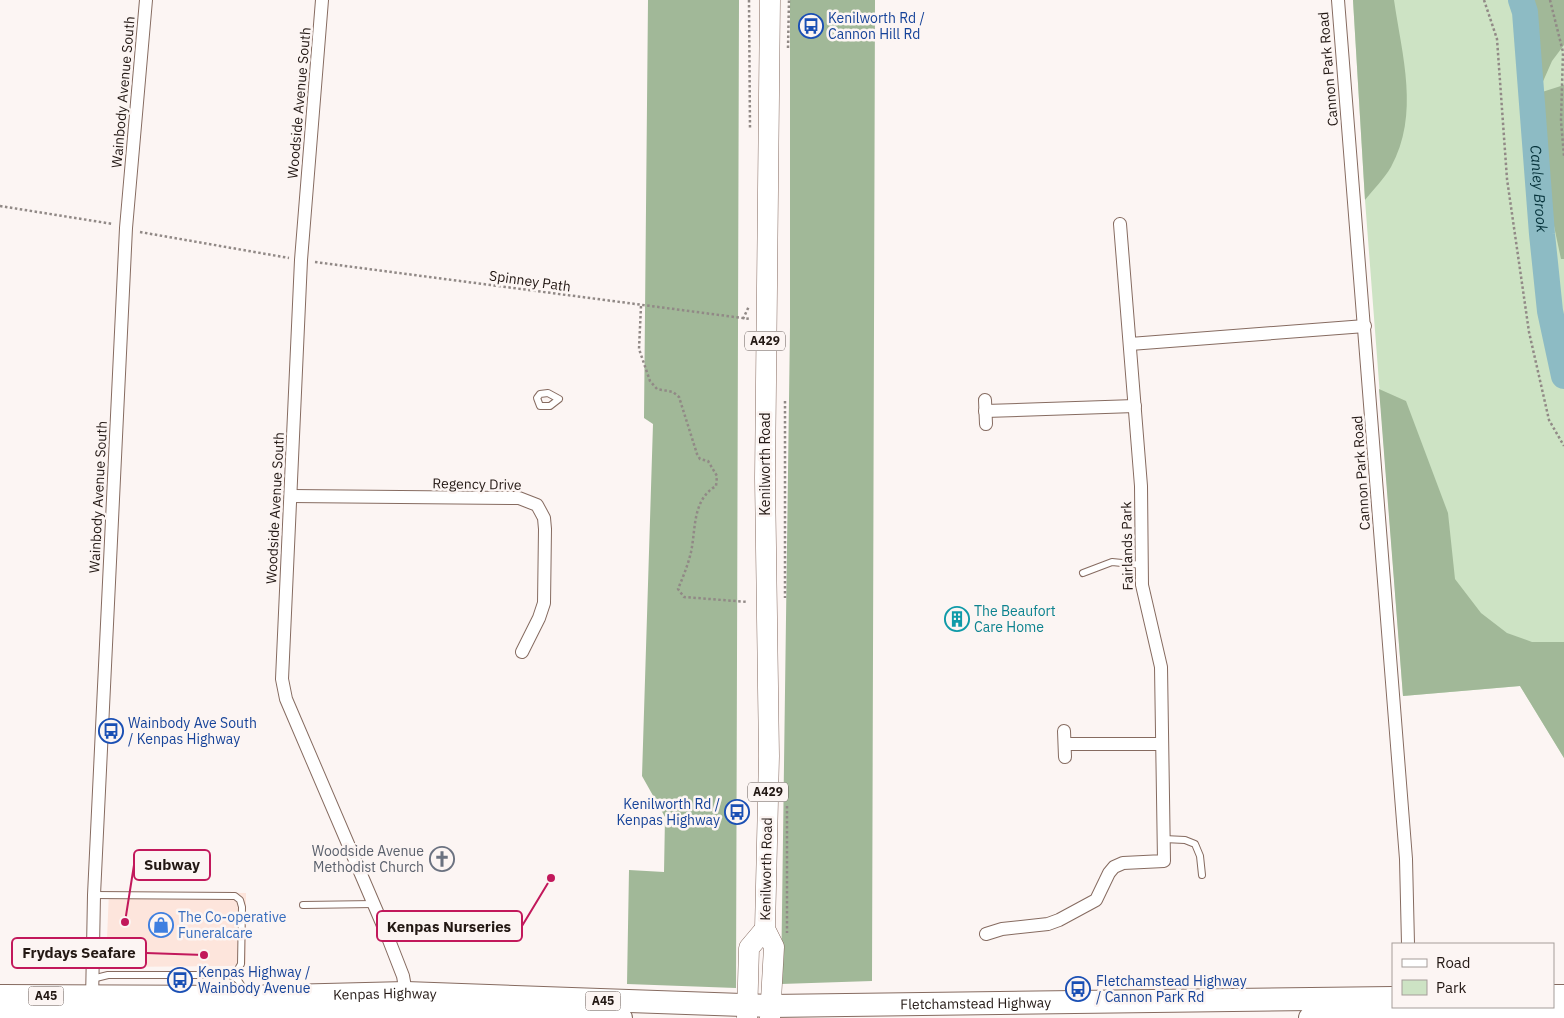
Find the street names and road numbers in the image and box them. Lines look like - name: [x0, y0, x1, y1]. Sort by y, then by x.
- street label: Cannon Park Road: [1314, 11, 1342, 127]
- street label: Wainbody Avenue South: [107, 15, 139, 169]
- street label: Woodside Avenue South: [283, 26, 315, 180]
- street label: Spinney Path: [488, 266, 572, 296]
- road number: A429: [745, 332, 785, 351]
- street label: Kenilworth Road: [756, 412, 774, 516]
- street label: Cannon Park Road: [1348, 415, 1374, 531]
- street label: Wainbody Avenue South: [85, 420, 111, 574]
- street label: Woodside Avenue South: [262, 431, 288, 585]
- street label: Regency Drive: [432, 474, 522, 494]
- street label: Fairlands Park: [1117, 501, 1137, 591]
- road number: A429: [748, 782, 788, 802]
- street label: Kenilworth Road: [756, 817, 776, 921]
- street label: Kenpas Highway: [333, 984, 437, 1004]
- road number: A45: [28, 986, 64, 1006]
- road number: A45: [586, 991, 620, 1010]
- street label: Fletchamstead Highway: [900, 993, 1051, 1013]

